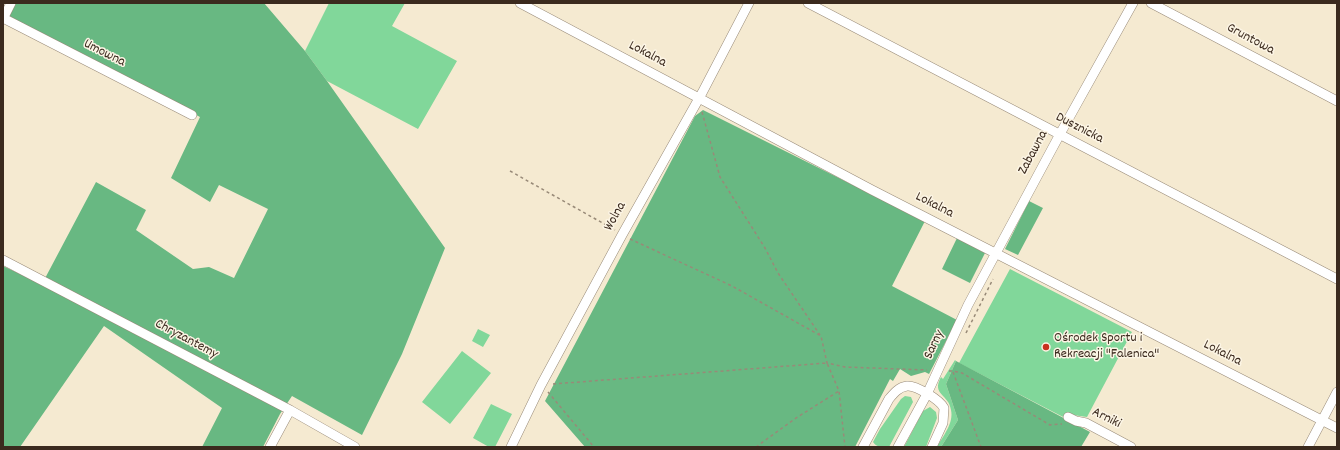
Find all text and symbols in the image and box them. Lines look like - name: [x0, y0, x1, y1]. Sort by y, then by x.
- street label: Gruntowa: [1223, 20, 1277, 60]
- street label: Umowna: [80, 36, 128, 72]
- street label: Lokalna: [625, 38, 669, 72]
- street label: Dusznicka: [1052, 110, 1106, 148]
- street label: Zabawna: [1015, 128, 1053, 178]
- street label: Lokalna: [912, 189, 956, 223]
- street label: Wolna: [601, 200, 631, 234]
- street label: Chryzantemy: [152, 316, 220, 364]
- street label: Sarny: [921, 328, 949, 362]
- place label: Ośrodek Sportu i Rekreacji "Falenica": [1054, 331, 1159, 364]
- street label: Lokalna: [1200, 337, 1244, 371]
- marker: Ośrodek Sportu i Rekreacji "Falenica": [1041, 342, 1051, 352]
- street label: Arniki: [1089, 405, 1123, 433]

